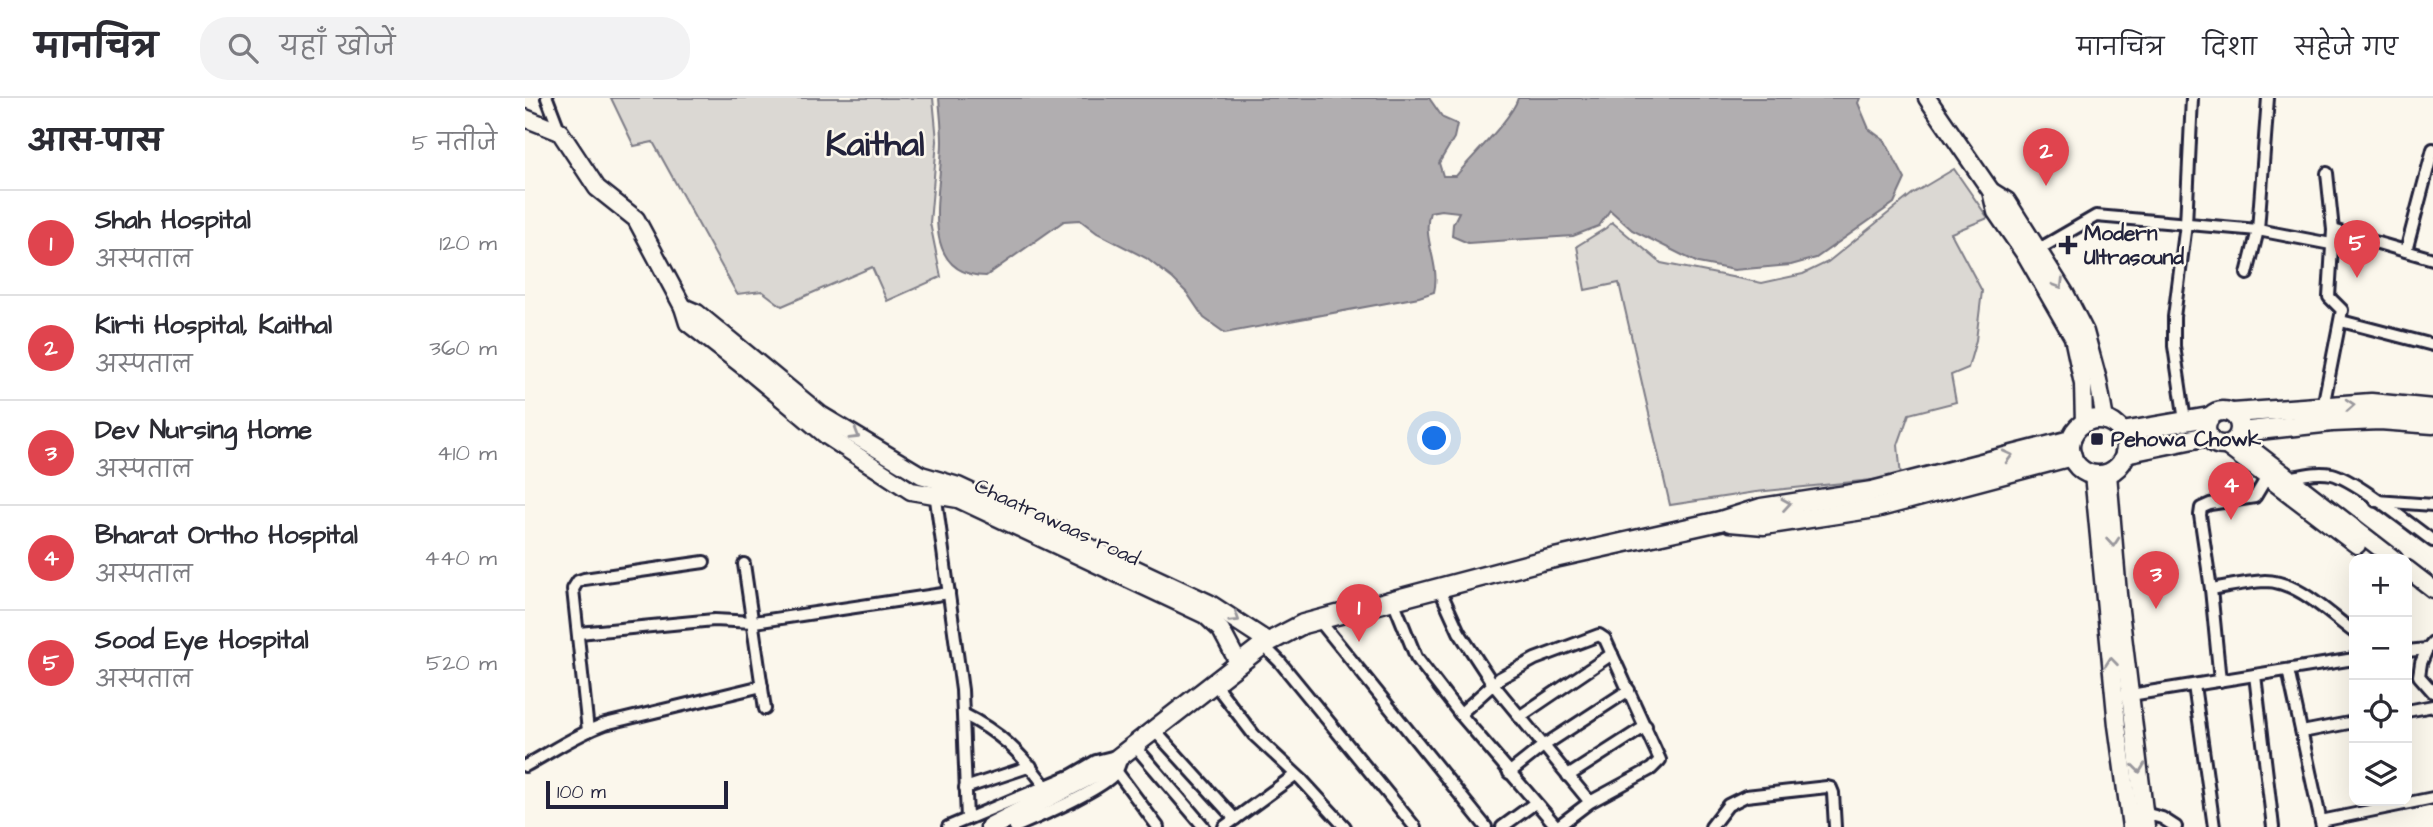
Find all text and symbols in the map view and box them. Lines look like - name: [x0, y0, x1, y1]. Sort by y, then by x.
- search box: [200, 17, 690, 80]
- text: मानचित्र: [35, 24, 158, 70]
- icon: search: [224, 29, 262, 67]
- text: यहाँ खोजें: [280, 29, 395, 65]
- text: मानचित्र: [2076, 31, 2164, 65]
- text: दिशा: [2202, 31, 2257, 65]
- text: सहेजे गए: [2295, 31, 2398, 65]
- district label: Kaithal: [825, 120, 925, 169]
- text: आस-पास: [28, 121, 162, 163]
- text: 5 नतीजे: [412, 127, 497, 159]
- pin: 2: [2023, 128, 2069, 186]
- text: Shah Hospital: [95, 202, 251, 238]
- place label: Modern Ultrasound: [2084, 219, 2184, 272]
- pin: 5: [2334, 220, 2380, 278]
- text: 1: [50, 227, 52, 259]
- text: 120 m: [439, 227, 497, 259]
- marker: Modern Ultrasound: [2058, 235, 2078, 255]
- text: अस्पताल: [95, 244, 193, 276]
- one-way arrow: [2051, 276, 2064, 289]
- text: Kirti Hospital, Kaithal: [95, 307, 332, 343]
- text: 2: [44, 332, 58, 364]
- text: 360 m: [429, 332, 497, 364]
- text: अस्पताल: [95, 349, 193, 381]
- one-way arrow: [2345, 398, 2356, 413]
- text: Dev Nursing Home: [95, 412, 312, 448]
- your location: [1417, 421, 1451, 455]
- place label: Pehowa Chowk: [2111, 425, 2261, 454]
- one-way arrow: [847, 427, 860, 440]
- marker: Pehowa Chowk: [2089, 431, 2105, 447]
- text: 3: [45, 437, 57, 469]
- text: 410 m: [437, 437, 497, 469]
- one-way arrow: [2002, 450, 2014, 464]
- text: अस्पताल: [95, 454, 193, 486]
- pin: 4: [2208, 462, 2254, 520]
- street label: Chaatrawaas road: [970, 471, 1145, 573]
- one-way arrow: [1780, 497, 1792, 512]
- text: Bharat Ortho Hospital: [95, 517, 358, 553]
- one-way arrow: [2106, 536, 2121, 547]
- text: 4: [43, 542, 59, 574]
- text: 440 m: [424, 542, 497, 574]
- pin: 3: [2133, 551, 2179, 609]
- map controls: [2349, 554, 2412, 806]
- button: +: [2349, 554, 2412, 617]
- text: अस्पताल: [95, 559, 193, 591]
- pin: 1: [1336, 584, 1382, 642]
- one-way arrow: [1227, 610, 1240, 623]
- button: −: [2349, 617, 2412, 680]
- text: Sood Eye Hospital: [95, 622, 308, 658]
- text: 5: [43, 647, 59, 679]
- text: 520 m: [426, 647, 497, 679]
- one-way arrow: [2104, 656, 2119, 667]
- text: अस्पताल: [95, 664, 193, 696]
- button: locate: [2349, 680, 2412, 743]
- button: layers: [2349, 743, 2412, 806]
- one-way arrow: [2131, 762, 2146, 774]
- scale bar: [546, 778, 728, 810]
- text: 100 m: [557, 779, 606, 806]

